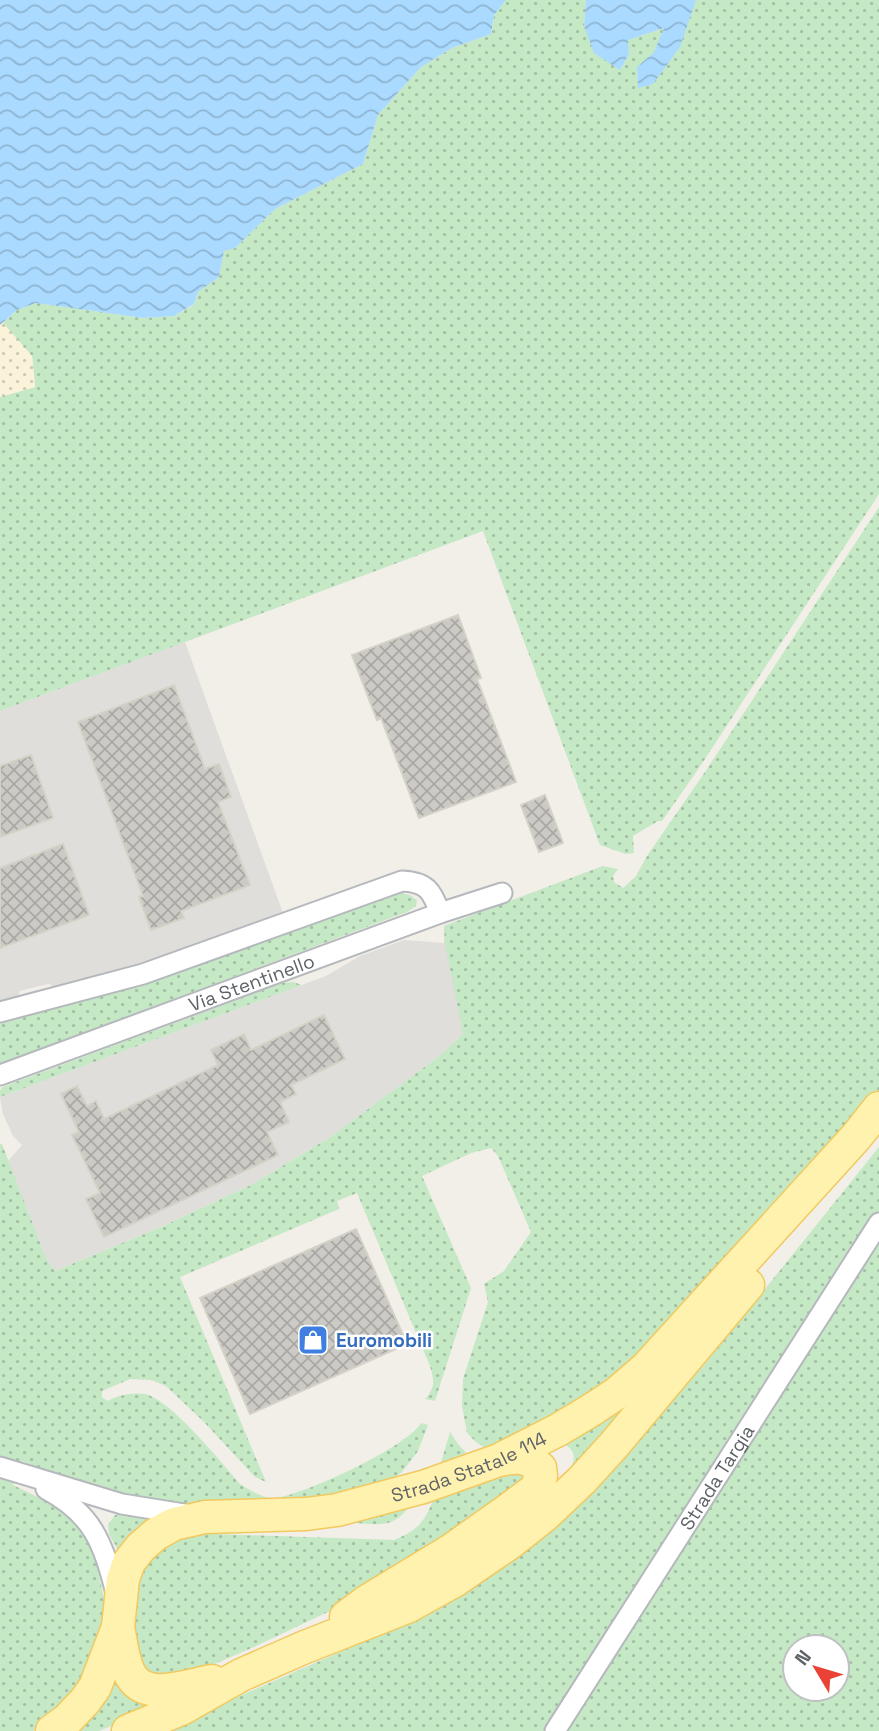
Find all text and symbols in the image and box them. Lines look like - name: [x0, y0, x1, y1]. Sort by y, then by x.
- street label: Via Stentinello: [185, 948, 318, 1017]
- shop icon: Euromobili: [296, 1323, 330, 1357]
- place label: Euromobili: [336, 1328, 432, 1353]
- street label: Strada Targia: [674, 1420, 760, 1535]
- street label: Strada Statale 114: [388, 1425, 551, 1508]
- north arrow: [781, 1633, 851, 1703]
- text: N: [789, 1645, 817, 1671]

